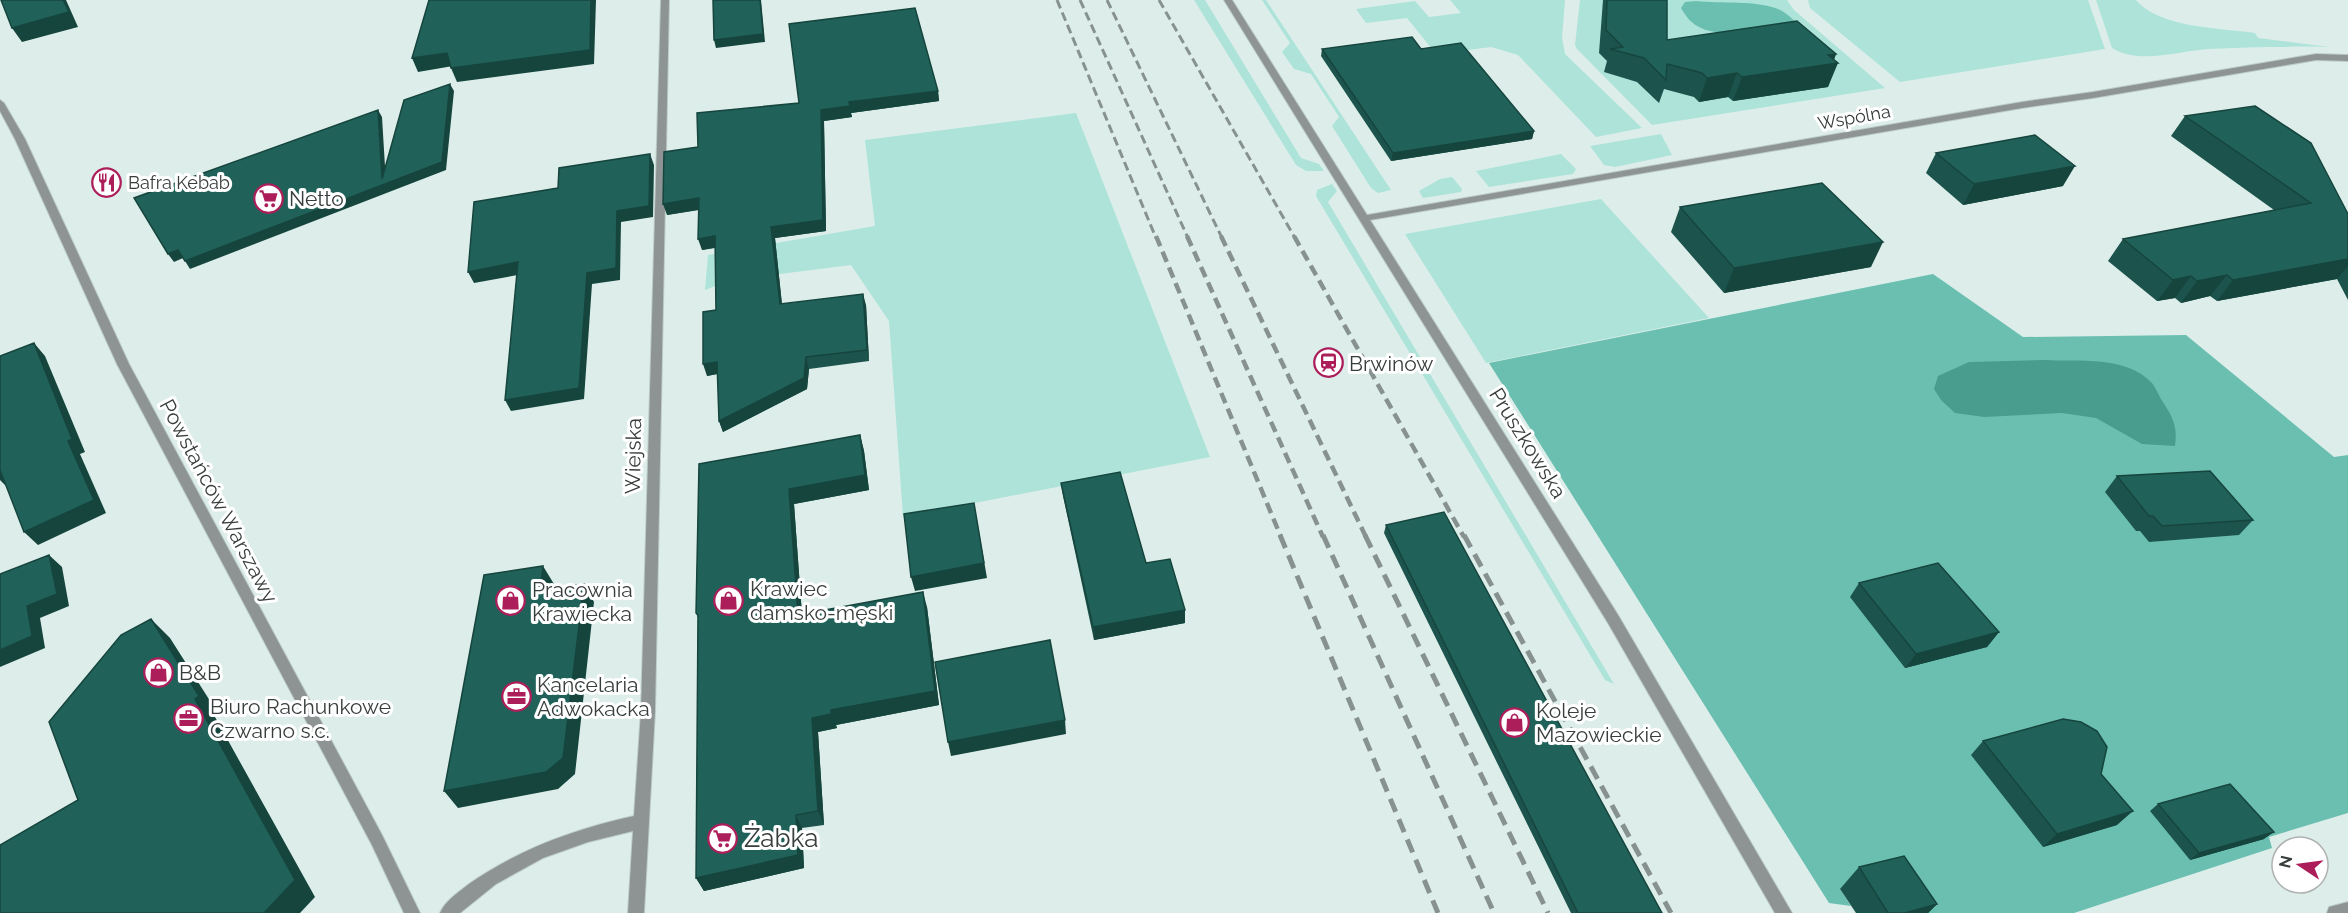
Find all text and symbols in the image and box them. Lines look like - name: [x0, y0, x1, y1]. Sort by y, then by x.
- street label: Wspólna: [1816, 100, 1892, 134]
- restaurant icon: Bafra Kebab: [91, 166, 123, 198]
- place label: Bafra Kebab: [128, 172, 230, 193]
- supermarket icon: Netto: [252, 182, 284, 214]
- place label: Netto: [289, 186, 344, 211]
- station icon: Brwinów: [1312, 347, 1344, 379]
- place label: Brwinów: [1349, 351, 1433, 376]
- street label: Pruszkowska: [1484, 383, 1572, 503]
- street label: Powstańców Warszawy: [155, 395, 283, 607]
- street label: Wiejska: [620, 418, 646, 494]
- place label: Krawiec damsko-męski: [750, 576, 893, 625]
- place label: Pracownia Krawiecka: [532, 577, 633, 626]
- shop icon: Krawiec damsko-męski: [713, 584, 745, 616]
- shop icon: Pracownia Krawiecka: [495, 585, 527, 617]
- shop icon: B&B: [142, 656, 174, 688]
- place label: B&B: [179, 660, 221, 685]
- place label: Kancelaria Adwokacka: [537, 672, 650, 721]
- office icon: Kancelaria Adwokacka: [500, 680, 532, 712]
- place label: Biuro Rachunkowe Czwarno s.c.: [210, 694, 391, 743]
- place label: Koleje Mazowieckie: [1536, 698, 1662, 747]
- office icon: Biuro Rachunkowe Czwarno s.c.: [173, 702, 205, 734]
- shop icon: Koleje Mazowieckie: [1499, 706, 1531, 738]
- supermarket icon: Żabka: [707, 822, 739, 854]
- place label: Żabka: [744, 823, 818, 853]
- north arrow: [2270, 835, 2330, 895]
- text: N: [2275, 854, 2297, 870]

